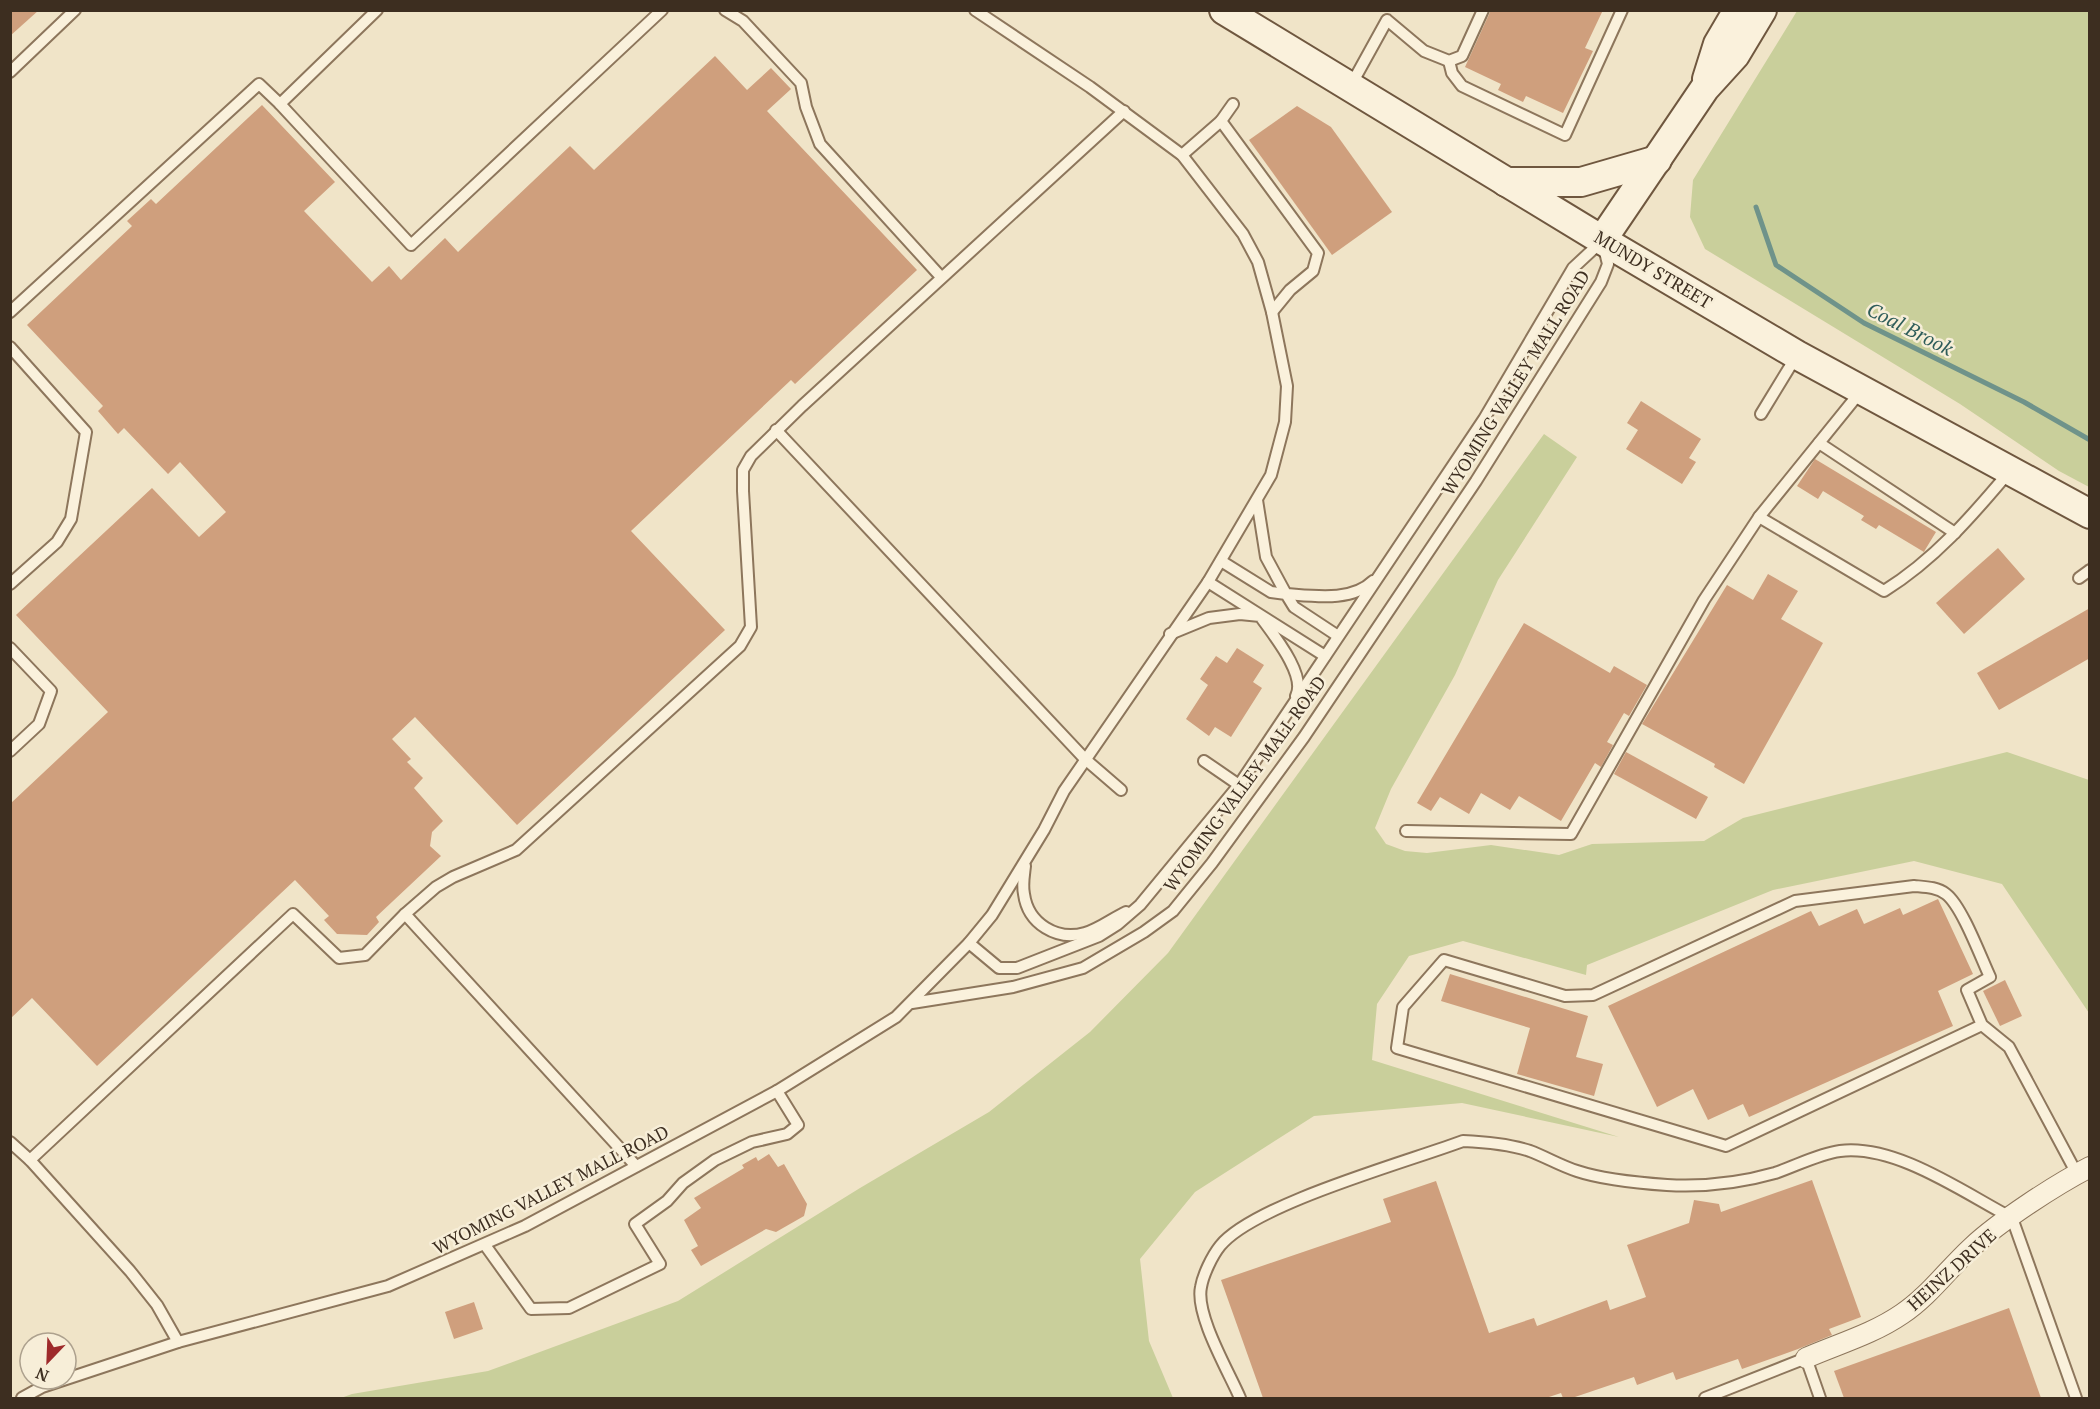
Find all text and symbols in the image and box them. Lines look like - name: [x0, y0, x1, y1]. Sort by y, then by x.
- street label: MUNDY STREET: [1590, 225, 1717, 314]
- street label: WYOMING VALLEY MALL ROAD: [1436, 265, 1595, 500]
- water label: Coal Brook: [1862, 295, 1958, 362]
- street label: WYOMING VALLEY MALL ROAD: [1158, 671, 1331, 896]
- street label: WYOMING VALLEY MALL ROAD: [429, 1119, 673, 1259]
- street label: HEINZ DRIVE: [1902, 1223, 2001, 1316]
- north arrow: [18, 1331, 78, 1391]
- text: N: [32, 1362, 52, 1387]

